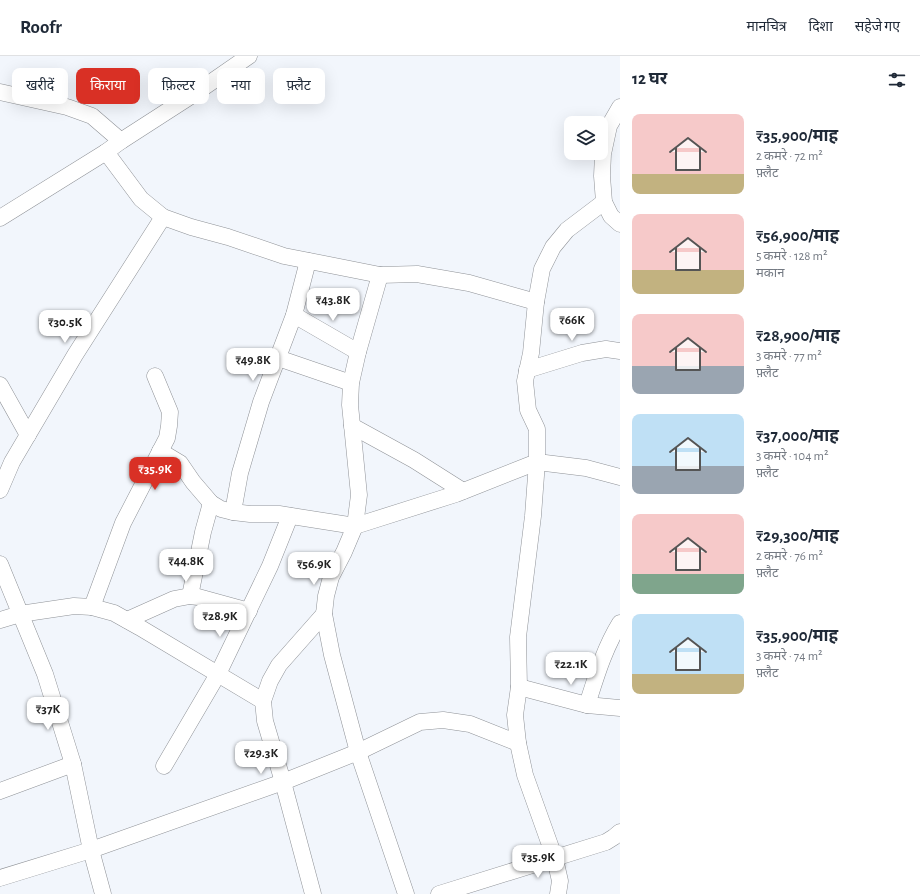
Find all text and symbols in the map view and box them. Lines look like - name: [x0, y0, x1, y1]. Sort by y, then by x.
- text: Roofr: [20, 18, 62, 37]
- text: मानचित्र: [747, 20, 787, 34]
- text: दिशा: [809, 20, 833, 34]
- text: सहेजे गए: [855, 20, 900, 34]
- chip: खरीदें: [12, 68, 68, 104]
- chip: किराया: [76, 68, 140, 104]
- chip: फ़िल्टर: [148, 68, 209, 104]
- chip: नया: [217, 68, 265, 104]
- chip: फ़्लैट: [273, 68, 325, 104]
- icon: filters: [886, 69, 908, 91]
- text: 12 घर: [632, 70, 667, 87]
- map controls: [564, 116, 608, 160]
- button: layers: [564, 116, 608, 160]
- text: ₹35,900/माह: [756, 127, 838, 144]
- icon: home: [664, 130, 712, 178]
- text: 2 कमरे · 72 m²: [756, 150, 823, 163]
- text: फ़्लैट: [756, 167, 779, 180]
- text: ₹56,900/माह: [756, 227, 839, 244]
- icon: home: [664, 230, 712, 278]
- text: 5 कमरे · 128 m²: [756, 250, 828, 263]
- text: मकान: [756, 267, 784, 280]
- pin: ₹43.8K: [300, 288, 366, 322]
- text: ₹43.8K: [316, 294, 350, 307]
- pin: ₹66K: [548, 308, 596, 342]
- pin: ₹30.5K: [32, 310, 98, 344]
- text: ₹66K: [559, 314, 585, 327]
- text: ₹30.5K: [48, 316, 82, 329]
- text: ₹28,900/माह: [756, 327, 840, 344]
- icon: home: [664, 330, 712, 378]
- pin: ₹49.8K: [220, 348, 286, 382]
- text: 3 कमरे · 77 m²: [756, 350, 822, 363]
- text: ₹49.8K: [235, 354, 271, 367]
- text: फ़्लैट: [756, 367, 779, 380]
- text: ₹37,000/माह: [756, 427, 839, 444]
- icon: home: [664, 430, 712, 478]
- text: 3 कमरे · 104 m²: [756, 450, 829, 463]
- pin: ₹35.9K: [122, 457, 188, 491]
- text: ₹35.9K: [138, 463, 172, 476]
- text: फ़्लैट: [756, 467, 779, 480]
- text: ₹29,300/माह: [756, 527, 839, 544]
- icon: home: [664, 530, 712, 578]
- pin: ₹44.8K: [153, 549, 219, 583]
- text: 2 कमरे · 76 m²: [756, 550, 823, 563]
- pin: ₹56.9K: [281, 552, 347, 586]
- text: ₹44.8K: [168, 555, 204, 568]
- text: ₹56.9K: [297, 558, 331, 571]
- text: फ़्लैट: [756, 567, 779, 580]
- pin: ₹28.9K: [187, 604, 253, 638]
- text: ₹28.9K: [203, 610, 237, 623]
- text: ₹35,900/माह: [756, 627, 838, 644]
- icon: home: [664, 630, 712, 678]
- text: 3 कमरे · 74 m²: [756, 650, 823, 663]
- pin: ₹22.1K: [538, 652, 604, 686]
- text: ₹22.1K: [555, 658, 587, 671]
- text: फ़्लैट: [756, 667, 779, 680]
- pin: ₹37K: [24, 697, 72, 731]
- text: ₹37K: [36, 703, 60, 716]
- pin: ₹29.3K: [228, 741, 294, 775]
- text: ₹29.3K: [244, 747, 278, 760]
- pin: ₹35.9K: [505, 845, 571, 879]
- text: ₹35.9K: [521, 851, 555, 864]

